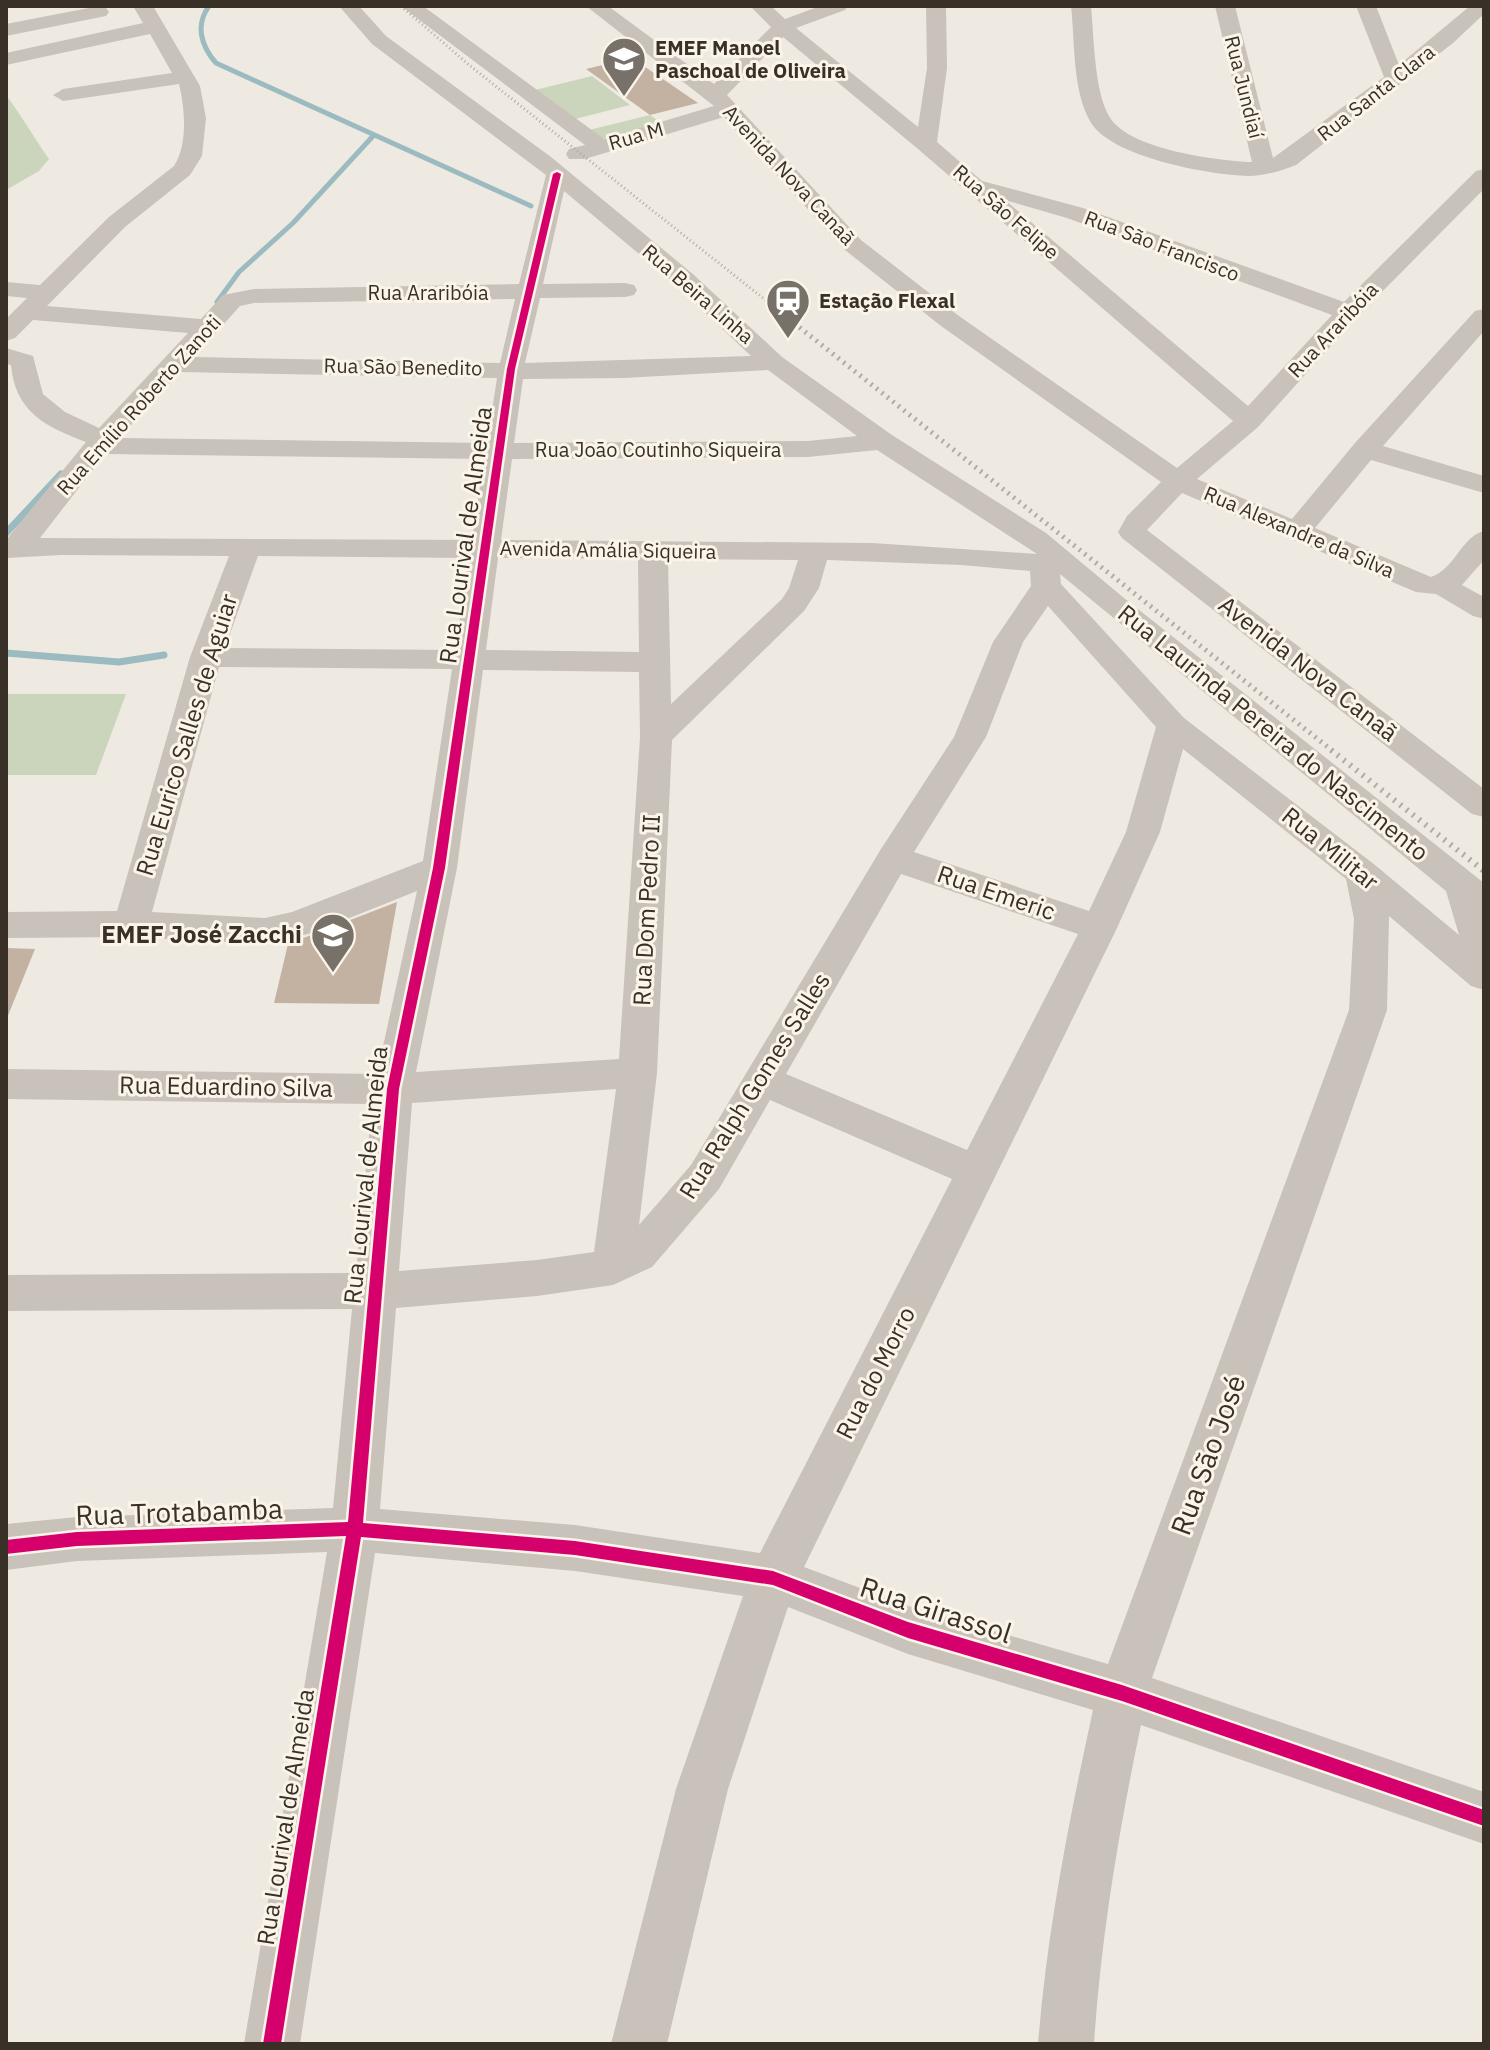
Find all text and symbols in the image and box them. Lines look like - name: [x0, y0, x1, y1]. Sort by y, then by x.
- street label: Rua Jundiaí: [1219, 33, 1270, 141]
- place label: EMEF Manoel Paschoal de Oliveira: [655, 34, 846, 84]
- school or university icon: EMEF Manoel Paschoal de Oliveira: [600, 35, 648, 98]
- street label: Rua Santa Clara: [1311, 38, 1440, 147]
- street label: Avenida Nova Canaã: [717, 99, 862, 251]
- street label: Rua M: [605, 115, 666, 156]
- street label: Rua São Felipe: [947, 158, 1065, 265]
- street label: Rua São Francisco: [1081, 204, 1243, 287]
- street label: Rua Beira Linha: [637, 238, 760, 350]
- street label: Rua Araribóia: [1281, 276, 1384, 383]
- station icon: Estação Flexal: [764, 277, 812, 340]
- street label: Rua Araribóia: [367, 279, 489, 306]
- place label: Estação Flexal: [819, 287, 955, 314]
- street label: Rua Emílio Roberto Zanoti: [50, 309, 227, 500]
- street label: Rua São Benedito: [323, 352, 483, 381]
- street label: Rua Lourival de Almeida: [431, 404, 499, 665]
- street label: Rua João Coutinho Siqueira: [535, 436, 782, 463]
- street label: Rua Alexandre da Silva: [1200, 479, 1399, 584]
- street label: Avenida Amália Siqueira: [499, 534, 717, 565]
- street label: Avenida Nova Canaã: [1212, 588, 1405, 748]
- street label: Rua Eurico Salles de Aguiar: [128, 590, 244, 880]
- street label: Rua Laurinda Pereira do Nascimento: [1112, 597, 1436, 868]
- street label: Rua Militar: [1276, 799, 1386, 897]
- street label: Rua Dom Pedro II: [625, 813, 667, 1007]
- street label: Rua Emeric: [933, 857, 1059, 927]
- school or university icon: EMEF José Zacchi: [309, 911, 357, 974]
- place label: EMEF José Zacchi: [101, 918, 302, 950]
- street label: Rua Ralph Gomes Salles: [671, 966, 837, 1205]
- street label: Rua Lourival de Almeida: [336, 1044, 394, 1305]
- street label: Rua Eduardino Silva: [119, 1068, 333, 1104]
- street label: Rua do Morro: [828, 1301, 922, 1444]
- street label: Rua São José: [1161, 1370, 1254, 1540]
- street label: Rua Trotabamba: [75, 1489, 283, 1534]
- street label: Rua Girassol: [856, 1568, 1017, 1651]
- street label: Rua Lourival de Almeida: [249, 1686, 321, 1947]

